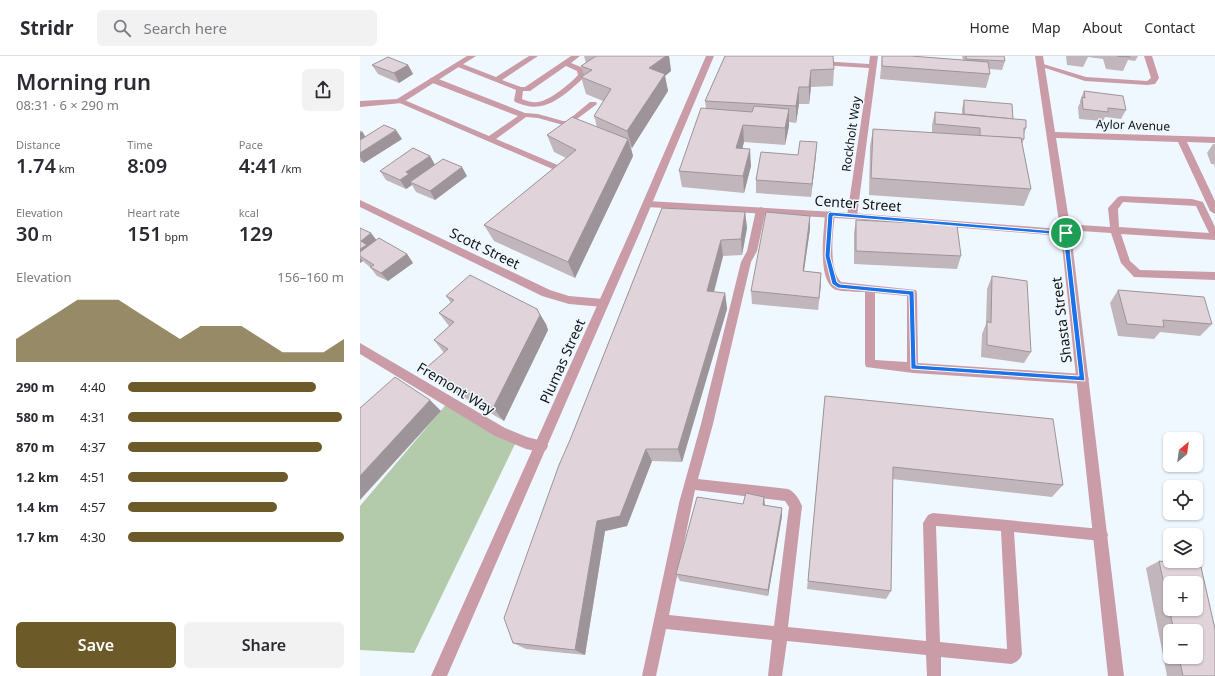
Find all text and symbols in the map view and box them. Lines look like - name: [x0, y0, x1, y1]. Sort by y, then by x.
- search box: [97, 10, 377, 46]
- text: Stridr: [20, 15, 73, 41]
- icon: search: [111, 17, 133, 39]
- text: Search here: [143, 18, 227, 38]
- text: Home: [970, 18, 1009, 37]
- text: Map: [1031, 18, 1061, 37]
- text: About: [1083, 18, 1122, 37]
- text: Contact: [1144, 18, 1195, 37]
- text: Morning run: [16, 66, 151, 96]
- button: share: [302, 69, 344, 111]
- street label: Rockholt Way: [837, 94, 865, 173]
- text: 08:31 · 6 × 290 m: [16, 96, 119, 114]
- street label: Aylor Avenue: [1096, 115, 1171, 135]
- text: Distance: [16, 137, 61, 152]
- text: Time: [127, 137, 153, 152]
- text: Pace: [239, 137, 263, 152]
- text: 1.74: [16, 152, 56, 179]
- text: 8:09: [127, 152, 167, 179]
- text: 4:41: [239, 152, 279, 179]
- text: km: [56, 161, 75, 176]
- text: /km: [279, 161, 302, 176]
- street label: Center Street: [814, 190, 902, 216]
- text: Elevation: [16, 205, 63, 220]
- text: Heart rate: [127, 205, 180, 220]
- text: kcal: [239, 205, 259, 220]
- pin: [1049, 216, 1083, 250]
- text: 30: [16, 220, 39, 247]
- text: 151: [127, 220, 162, 247]
- text: 129: [239, 220, 273, 247]
- icon: arrive: [1055, 222, 1077, 244]
- street label: Scott Street: [447, 223, 523, 273]
- text: m: [39, 229, 52, 244]
- text: bpm: [162, 229, 188, 244]
- text: Elevation: [16, 268, 72, 286]
- text: 156–160 m: [277, 268, 344, 286]
- street label: Shasta Street: [1046, 276, 1076, 364]
- street label: Plumas Street: [535, 316, 589, 406]
- street label: Fremont Way: [414, 357, 499, 419]
- text: 290 m: [16, 378, 54, 396]
- text: 4:40: [80, 378, 106, 396]
- text: 580 m: [16, 408, 54, 426]
- text: 4:31: [80, 408, 106, 426]
- north arrow: [1163, 432, 1203, 472]
- map controls: [1163, 432, 1203, 664]
- text: 870 m: [16, 438, 54, 456]
- text: 4:37: [80, 438, 106, 456]
- text: 1.2 km: [16, 468, 59, 486]
- text: 4:51: [80, 468, 106, 486]
- button: locate: [1163, 480, 1203, 520]
- text: 1.4 km: [16, 498, 59, 516]
- text: 4:57: [80, 498, 106, 516]
- text: 1.7 km: [16, 528, 59, 546]
- text: 4:30: [80, 528, 106, 546]
- button: layers: [1163, 528, 1203, 568]
- button: +: [1163, 576, 1203, 616]
- button: Save: [16, 622, 176, 668]
- button: Share: [184, 622, 344, 668]
- button: −: [1163, 624, 1203, 664]

